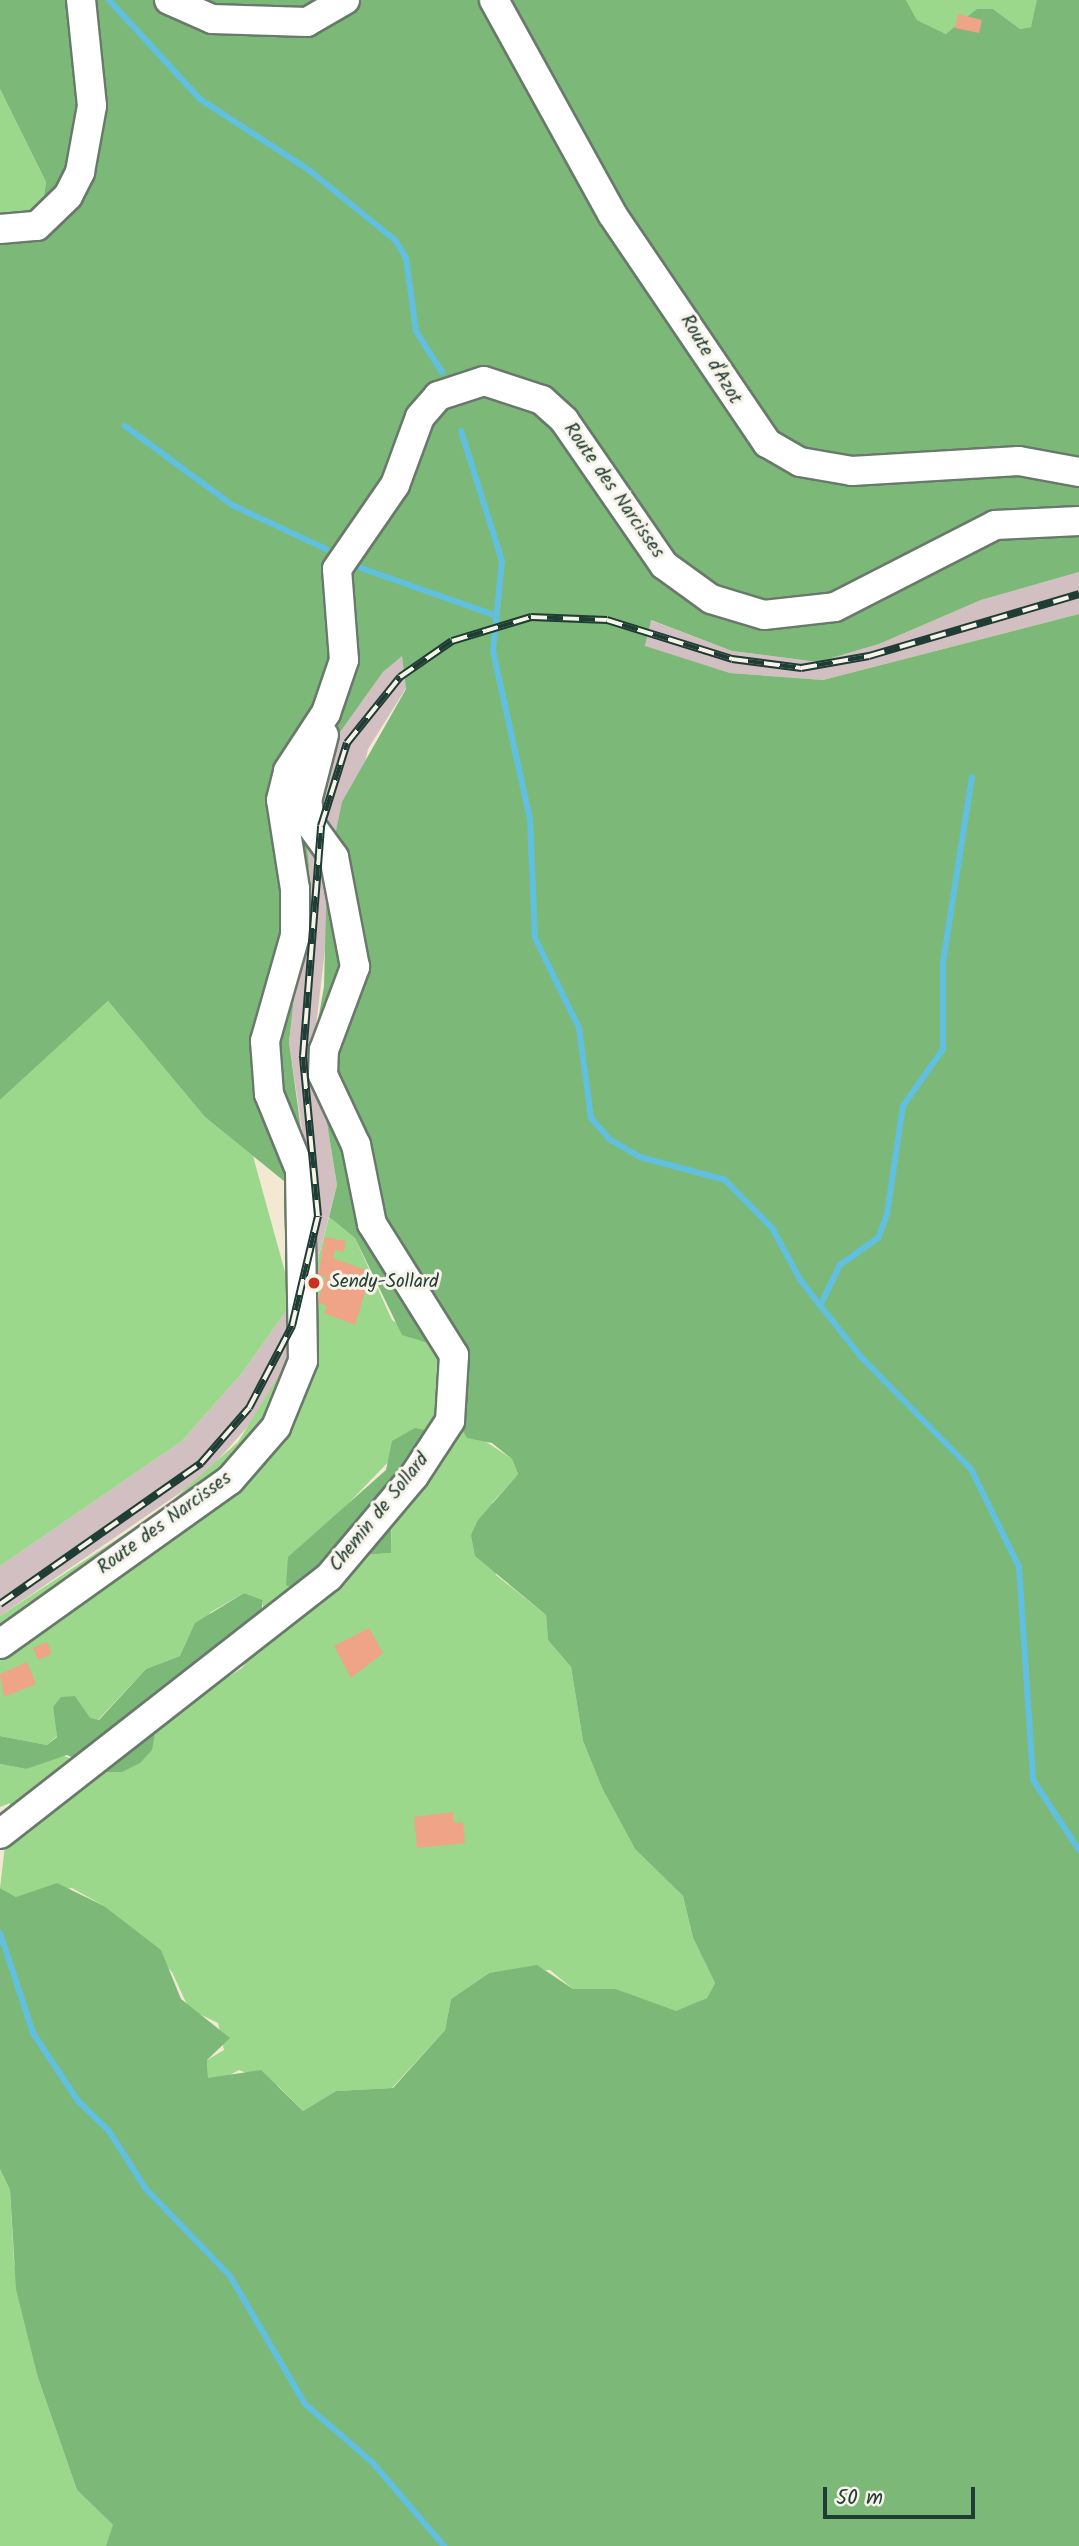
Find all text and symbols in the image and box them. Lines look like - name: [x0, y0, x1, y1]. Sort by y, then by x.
- street label: Route d'Azot: [674, 311, 746, 409]
- street label: Route des Narcisses: [558, 419, 668, 563]
- place label: Sendy-Sollard: [330, 1272, 439, 1294]
- marker: Sendy-Sollard: [304, 1273, 324, 1293]
- street label: Chemin de Sollard: [325, 1449, 435, 1577]
- street label: Route des Narcisses: [94, 1468, 236, 1580]
- scale bar: [827, 2472, 979, 2516]
- text: 50 m: [836, 2482, 883, 2515]

